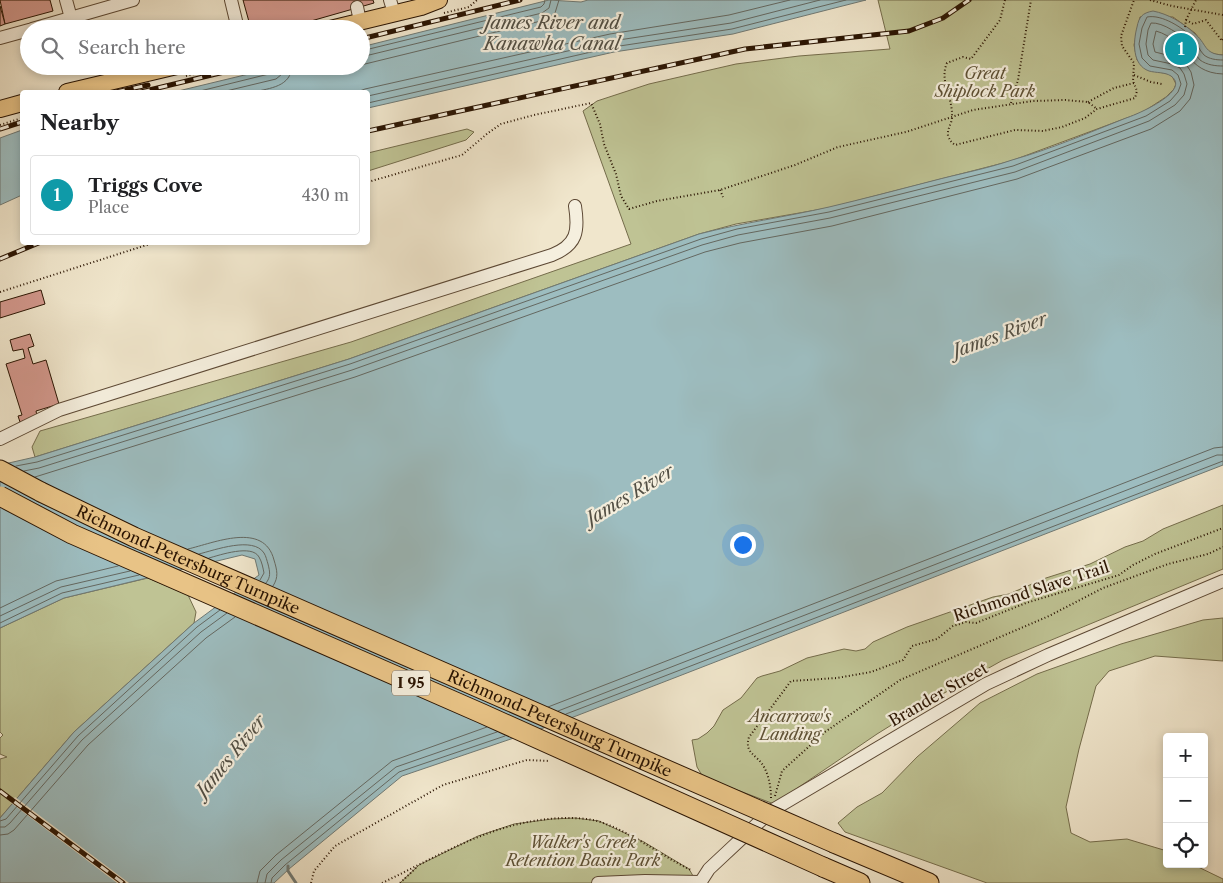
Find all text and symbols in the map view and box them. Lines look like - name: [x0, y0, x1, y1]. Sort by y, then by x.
- water label: James River and Kanawha Canal: [479, 12, 622, 55]
- search box: [20, 20, 370, 75]
- pin: 1: [1165, 30, 1197, 68]
- icon: search: [38, 34, 66, 62]
- text: Search here: [78, 36, 186, 59]
- park label: Great Shiplock Park: [934, 63, 1036, 101]
- text: Nearby: [40, 110, 119, 135]
- text: Triggs Cove: [88, 174, 203, 197]
- text: 1: [53, 185, 61, 205]
- text: 430 m: [302, 185, 349, 205]
- text: Place: [88, 197, 129, 217]
- water label: James River: [945, 307, 1052, 364]
- water label: James River: [578, 459, 679, 532]
- street label: Richmond-Petersburg Turnpike: [73, 501, 303, 618]
- your location: [730, 532, 756, 558]
- street label: Richmond Slave Trail: [950, 556, 1112, 626]
- street label: Brander Street: [885, 657, 991, 730]
- street label: Richmond-Petersburg Turnpike: [444, 665, 675, 781]
- road number: I 95: [392, 670, 430, 696]
- park label: Ancarrow's Landing: [746, 706, 831, 744]
- water label: James River: [188, 709, 272, 805]
- map controls: [1163, 733, 1208, 868]
- button: +: [1163, 733, 1208, 778]
- button: −: [1163, 778, 1208, 823]
- button: locate: [1163, 823, 1208, 868]
- park label: Walker's Creek Retention Basin Park: [504, 832, 661, 870]

